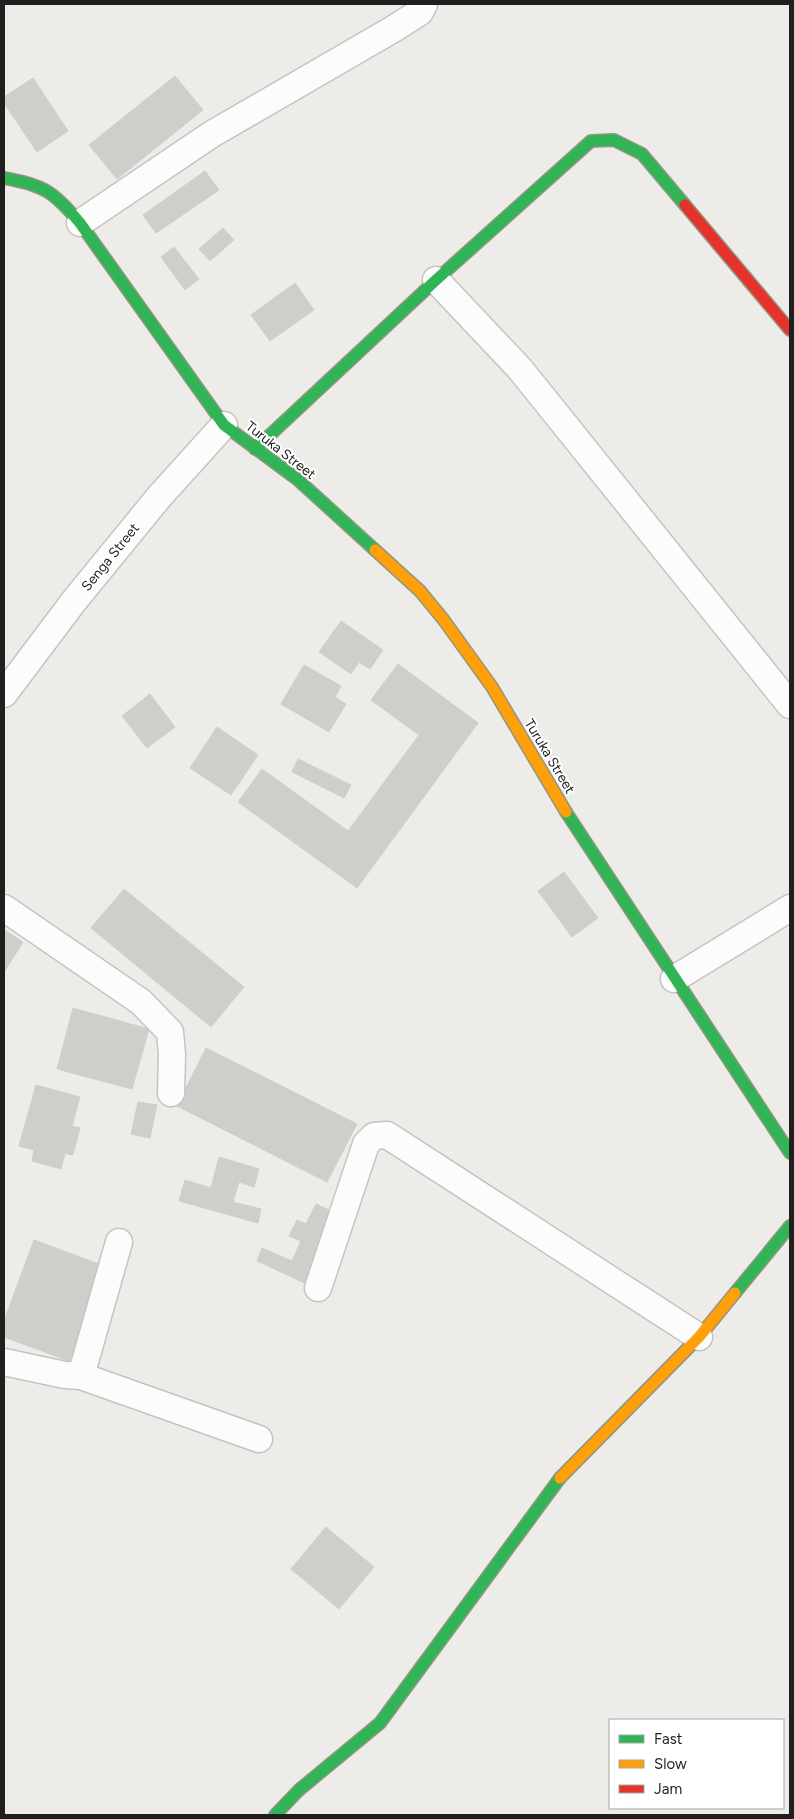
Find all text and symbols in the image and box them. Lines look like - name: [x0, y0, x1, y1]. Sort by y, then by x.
- street label: Turuka Street: [242, 418, 319, 483]
- street label: Senga Street: [78, 520, 143, 595]
- street label: Turuka Street: [521, 716, 578, 797]
- legend: [609, 1719, 784, 1809]
- text: Fast: [654, 1730, 683, 1748]
- text: Slow: [654, 1755, 687, 1773]
- text: Jam: [654, 1780, 682, 1798]

